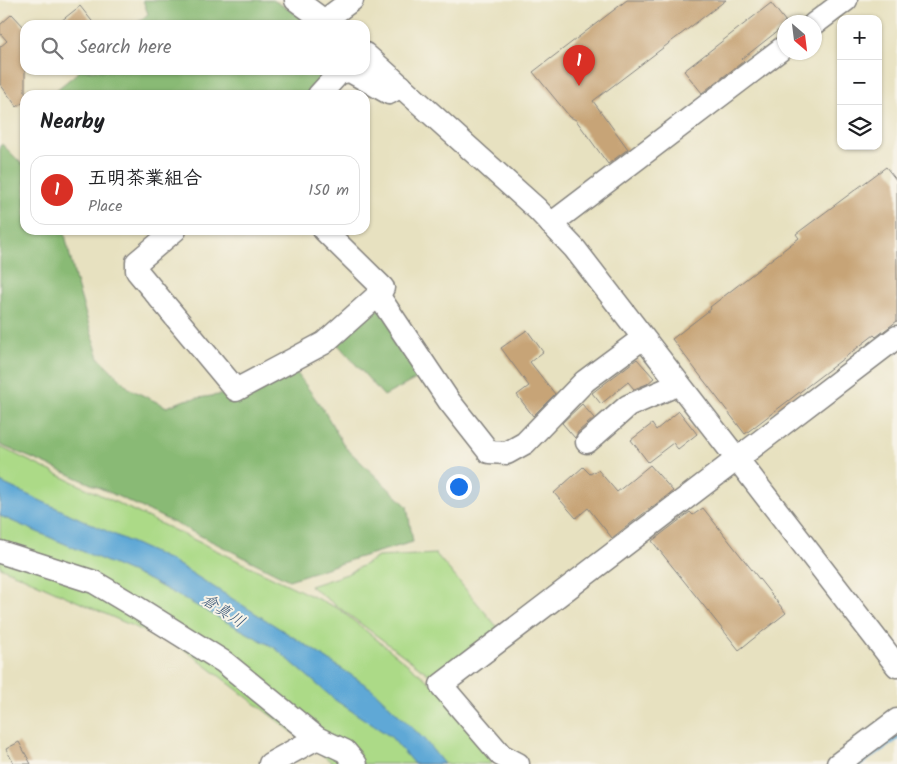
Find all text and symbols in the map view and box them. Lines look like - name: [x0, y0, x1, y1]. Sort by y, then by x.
- north arrow: [777, 15, 822, 60]
- map controls: [837, 15, 882, 150]
- button: +: [837, 15, 882, 60]
- search box: [20, 20, 370, 75]
- text: Search here: [78, 33, 172, 63]
- icon: search: [38, 34, 66, 62]
- pin: 1: [563, 45, 595, 86]
- button: −: [837, 60, 882, 105]
- button: layers: [837, 105, 882, 150]
- text: Nearby: [40, 106, 105, 139]
- text: 五明茶業組合: [88, 164, 202, 194]
- text: 1: [55, 178, 59, 203]
- text: 150 m: [308, 178, 349, 203]
- text: Place: [88, 194, 122, 219]
- your location: [446, 474, 472, 500]
- water label: 倉真川: [196, 587, 250, 635]

